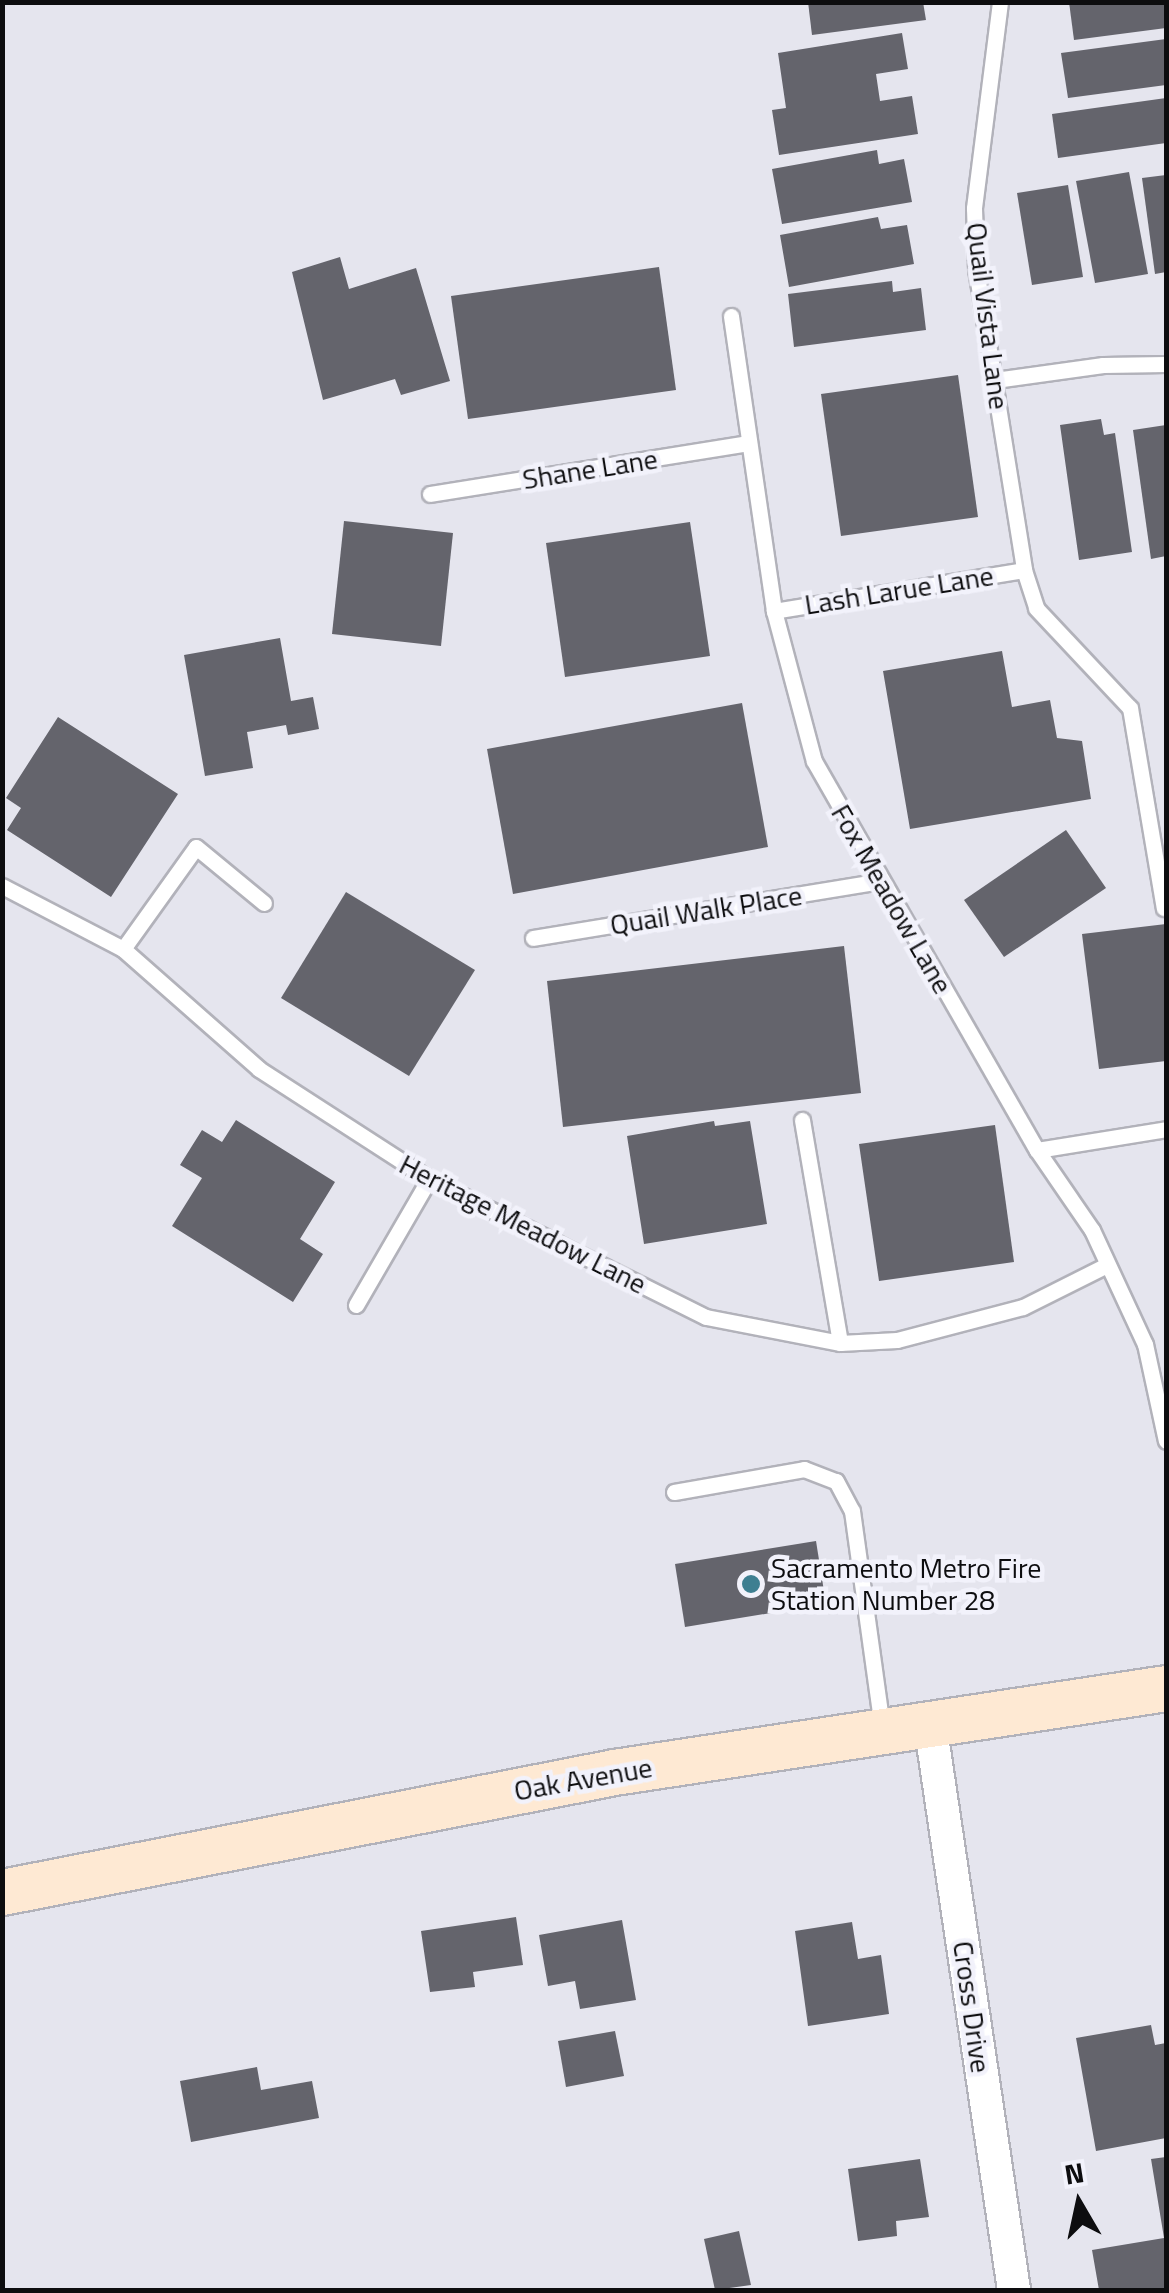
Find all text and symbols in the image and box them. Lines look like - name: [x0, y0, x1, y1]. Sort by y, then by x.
- street label: Quail Vista Lane: [960, 221, 1016, 411]
- street label: Shane Lane: [520, 442, 660, 496]
- street label: Lash Larue Lane: [802, 559, 996, 621]
- street label: Fox Meadow Lane: [824, 799, 960, 999]
- street label: Quail Walk Place: [608, 878, 804, 942]
- street label: Heritage Meadow Lane: [394, 1147, 652, 1301]
- place label: Sacramento Metro Fire Station Number 28: [771, 1551, 1041, 1617]
- marker: Sacramento Metro Fire Station Number 28: [740, 1573, 762, 1595]
- street label: Oak Avenue: [511, 1750, 655, 1808]
- street label: Cross Drive: [946, 1939, 998, 2075]
- text: N: [1061, 2150, 1087, 2196]
- north arrow: [1029, 2153, 1129, 2253]

